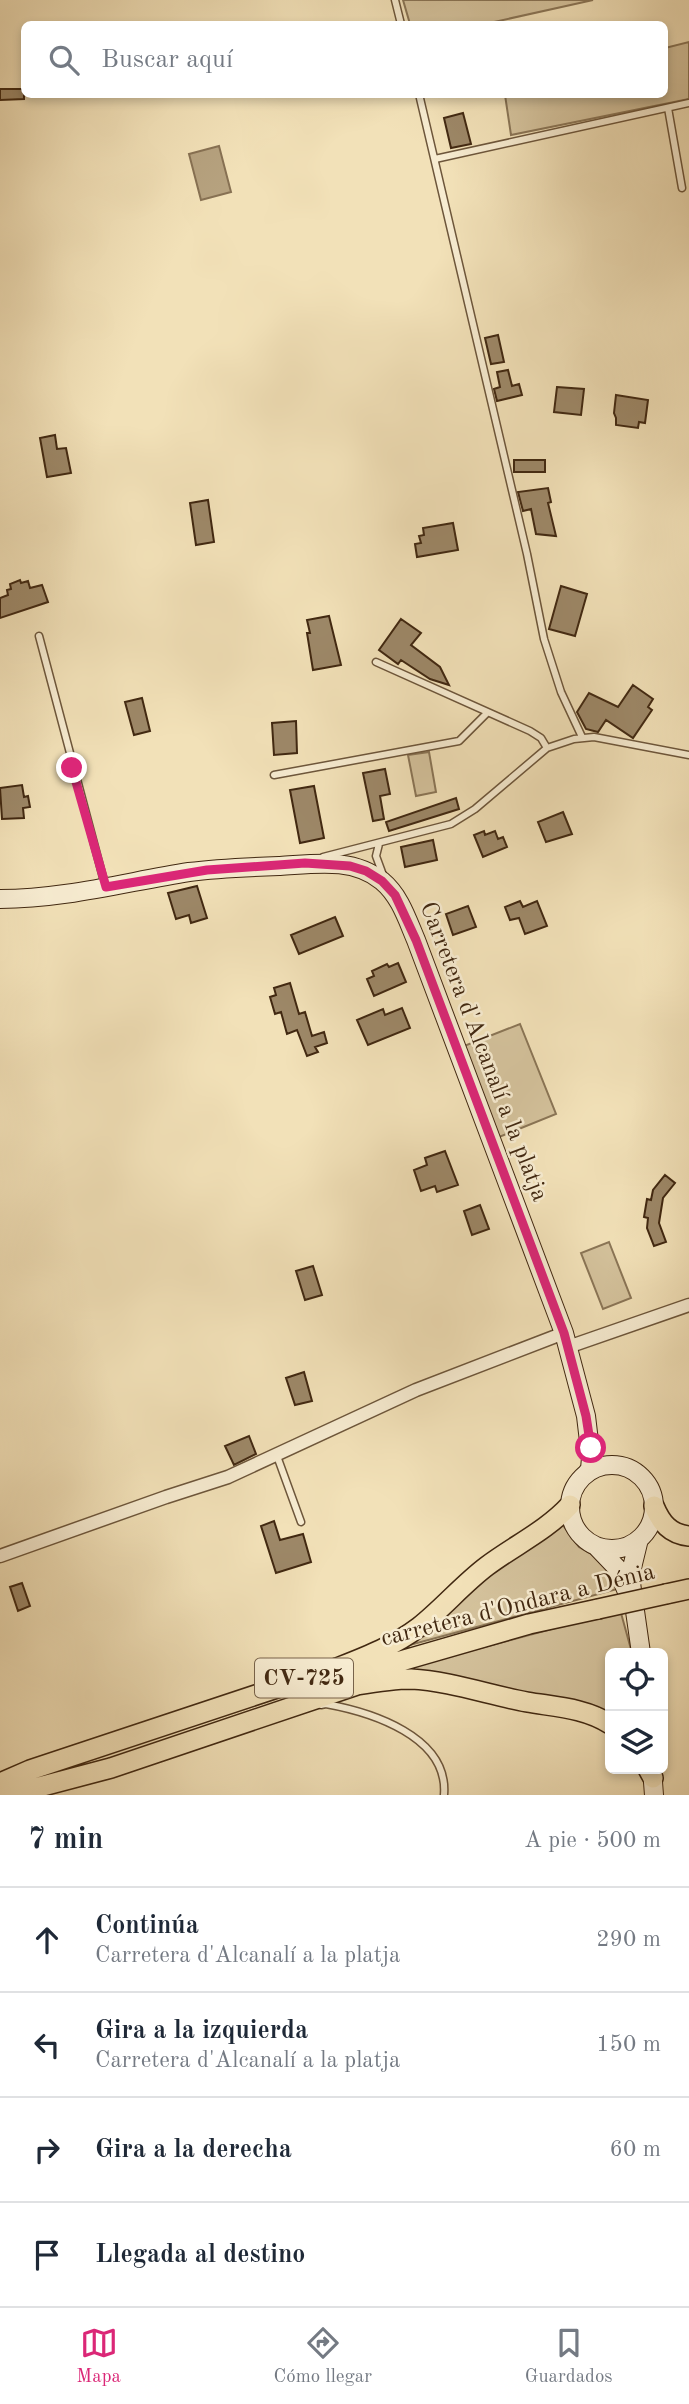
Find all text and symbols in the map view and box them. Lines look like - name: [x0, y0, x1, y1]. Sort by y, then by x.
- search box: [21, 21, 668, 98]
- icon: search: [45, 41, 83, 79]
- text: Buscar aquí: [101, 47, 233, 73]
- route end: [56, 752, 87, 783]
- street label: Carretera d'Alcanalí a la platja: [415, 899, 551, 1205]
- route start: [575, 1432, 606, 1463]
- street label: carretera d'Ondara a Dénia: [379, 1560, 658, 1652]
- map controls: [605, 1648, 668, 1774]
- button: locate: [605, 1648, 668, 1711]
- road number: CV-725: [255, 1658, 353, 1698]
- button: layers: [605, 1711, 668, 1774]
- text: 7 min: [28, 1825, 103, 1855]
- text: A pie · 500 m: [524, 1829, 661, 1852]
- text: Continúa: [95, 1913, 199, 1939]
- icon: ahead: [28, 1921, 66, 1959]
- text: 290 m: [596, 1928, 661, 1951]
- text: Carretera d'Alcanalí a la platja: [95, 1944, 401, 1967]
- text: Gira a la izquierda: [95, 2018, 308, 2044]
- icon: left: [28, 2026, 66, 2064]
- text: 150 m: [596, 2033, 661, 2056]
- text: Carretera d'Alcanalí a la platja: [95, 2049, 401, 2072]
- icon: right: [28, 2131, 66, 2169]
- text: Gira a la derecha: [95, 2137, 292, 2163]
- text: 60 m: [610, 2138, 661, 2161]
- icon: arrive: [28, 2236, 66, 2274]
- text: Llegada al destino: [95, 2242, 305, 2268]
- tab: Mapa: [76, 2324, 121, 2389]
- tab: Cómo llegar: [274, 2324, 372, 2389]
- tab: Guardados: [525, 2324, 613, 2389]

